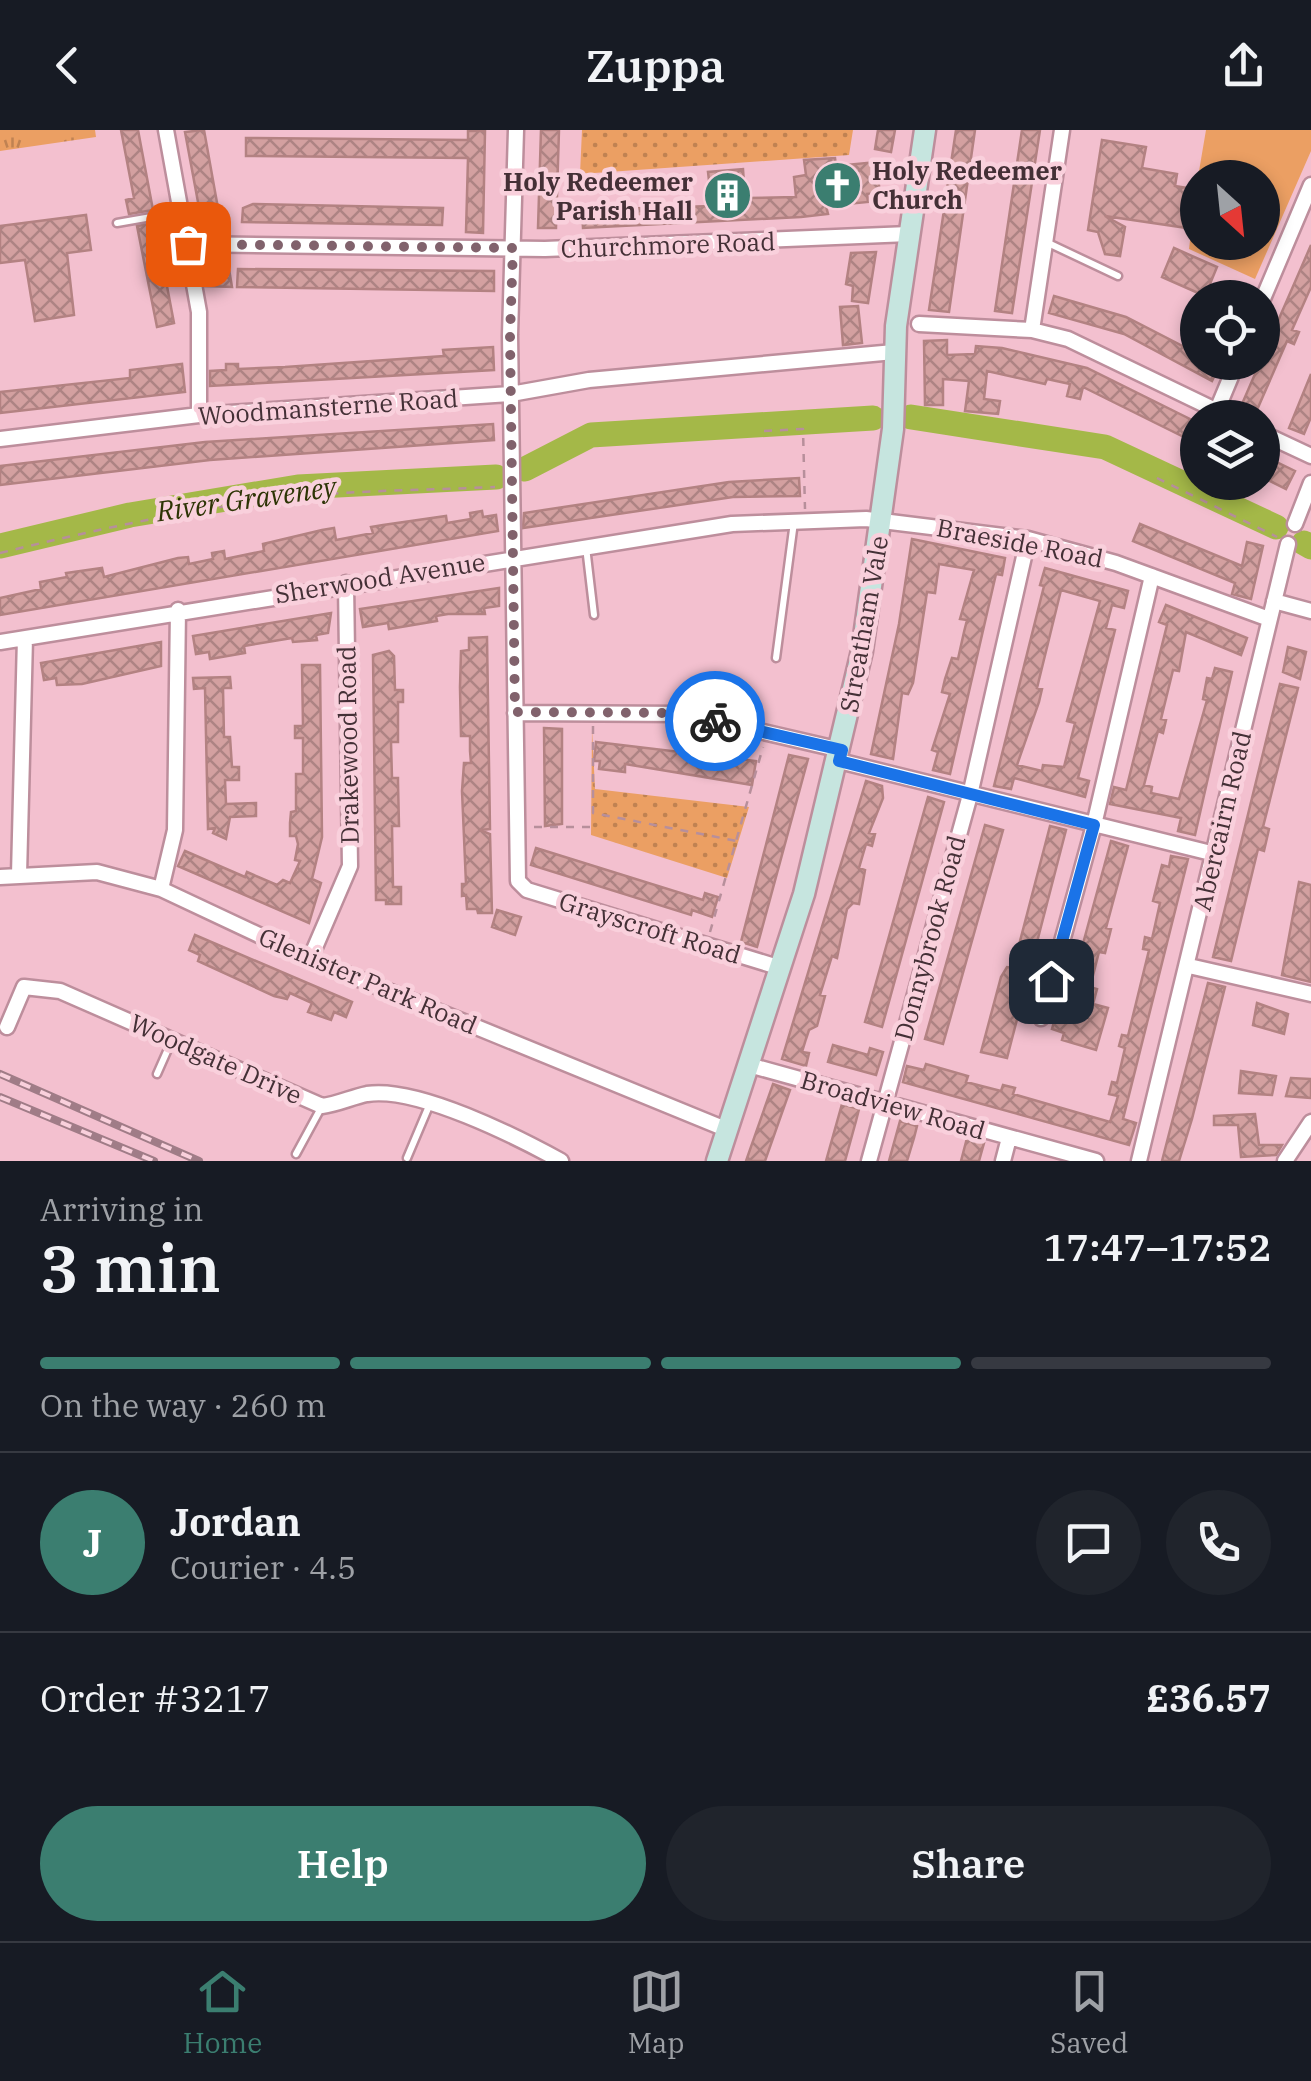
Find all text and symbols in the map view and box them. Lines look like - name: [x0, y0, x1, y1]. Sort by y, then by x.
- text: Zuppa: [586, 36, 725, 94]
- icon: back: [40, 38, 95, 93]
- icon: share: [1216, 38, 1271, 93]
- place label: Holy Redeemer Church: [872, 154, 1063, 216]
- church icon: Holy Redeemer Church: [811, 159, 863, 211]
- north arrow: [1180, 160, 1280, 260]
- map controls: [1180, 160, 1280, 500]
- place label: Holy Redeemer Parish Hall: [503, 165, 694, 227]
- building icon: Holy Redeemer Parish Hall: [702, 170, 754, 222]
- pin: [146, 202, 231, 287]
- icon: bag: [161, 217, 216, 272]
- street label: Churchmore Road: [560, 224, 776, 265]
- button: locate: [1180, 280, 1280, 380]
- street label: Woodmansterne Road: [197, 381, 459, 432]
- button: layers: [1180, 400, 1280, 500]
- water label: River Graveney: [153, 467, 340, 530]
- street label: Braeside Road: [934, 510, 1106, 575]
- street label: Streatham Vale: [832, 533, 895, 715]
- street label: Sherwood Avenue: [272, 545, 487, 610]
- street label: Drakewood Road: [329, 645, 366, 845]
- courier: [665, 671, 765, 771]
- icon: bike: [688, 694, 743, 749]
- street label: Abercairn Road: [1185, 728, 1258, 914]
- street label: Donnybrook Road: [886, 832, 973, 1044]
- street label: Grayscroft Road: [555, 884, 745, 971]
- street label: Glenister Park Road: [254, 920, 482, 1041]
- pin: [1009, 939, 1094, 1024]
- icon: home: [1024, 954, 1079, 1009]
- street label: Woodgate Drive: [125, 1006, 307, 1111]
- street label: Broadview Road: [797, 1062, 989, 1147]
- text: Arriving in: [40, 1188, 203, 1230]
- text: 17:47–17:52: [1044, 1222, 1271, 1271]
- text: 3 min: [40, 1225, 221, 1310]
- text: On the way · 260 m: [40, 1384, 326, 1426]
- button: chat: [1036, 1490, 1141, 1595]
- button: phone: [1166, 1490, 1271, 1595]
- text: Jordan: [170, 1497, 301, 1546]
- text: J: [83, 1518, 102, 1567]
- text: Courier · 4.5: [170, 1546, 356, 1588]
- text: Order #3217: [40, 1673, 271, 1722]
- text: £36.57: [1147, 1673, 1271, 1722]
- button: Help: [40, 1806, 646, 1921]
- button: Share: [666, 1806, 1271, 1921]
- tab: Home: [183, 1964, 262, 2061]
- tab: Map: [628, 1964, 685, 2061]
- tab: Saved: [1050, 1964, 1128, 2061]

